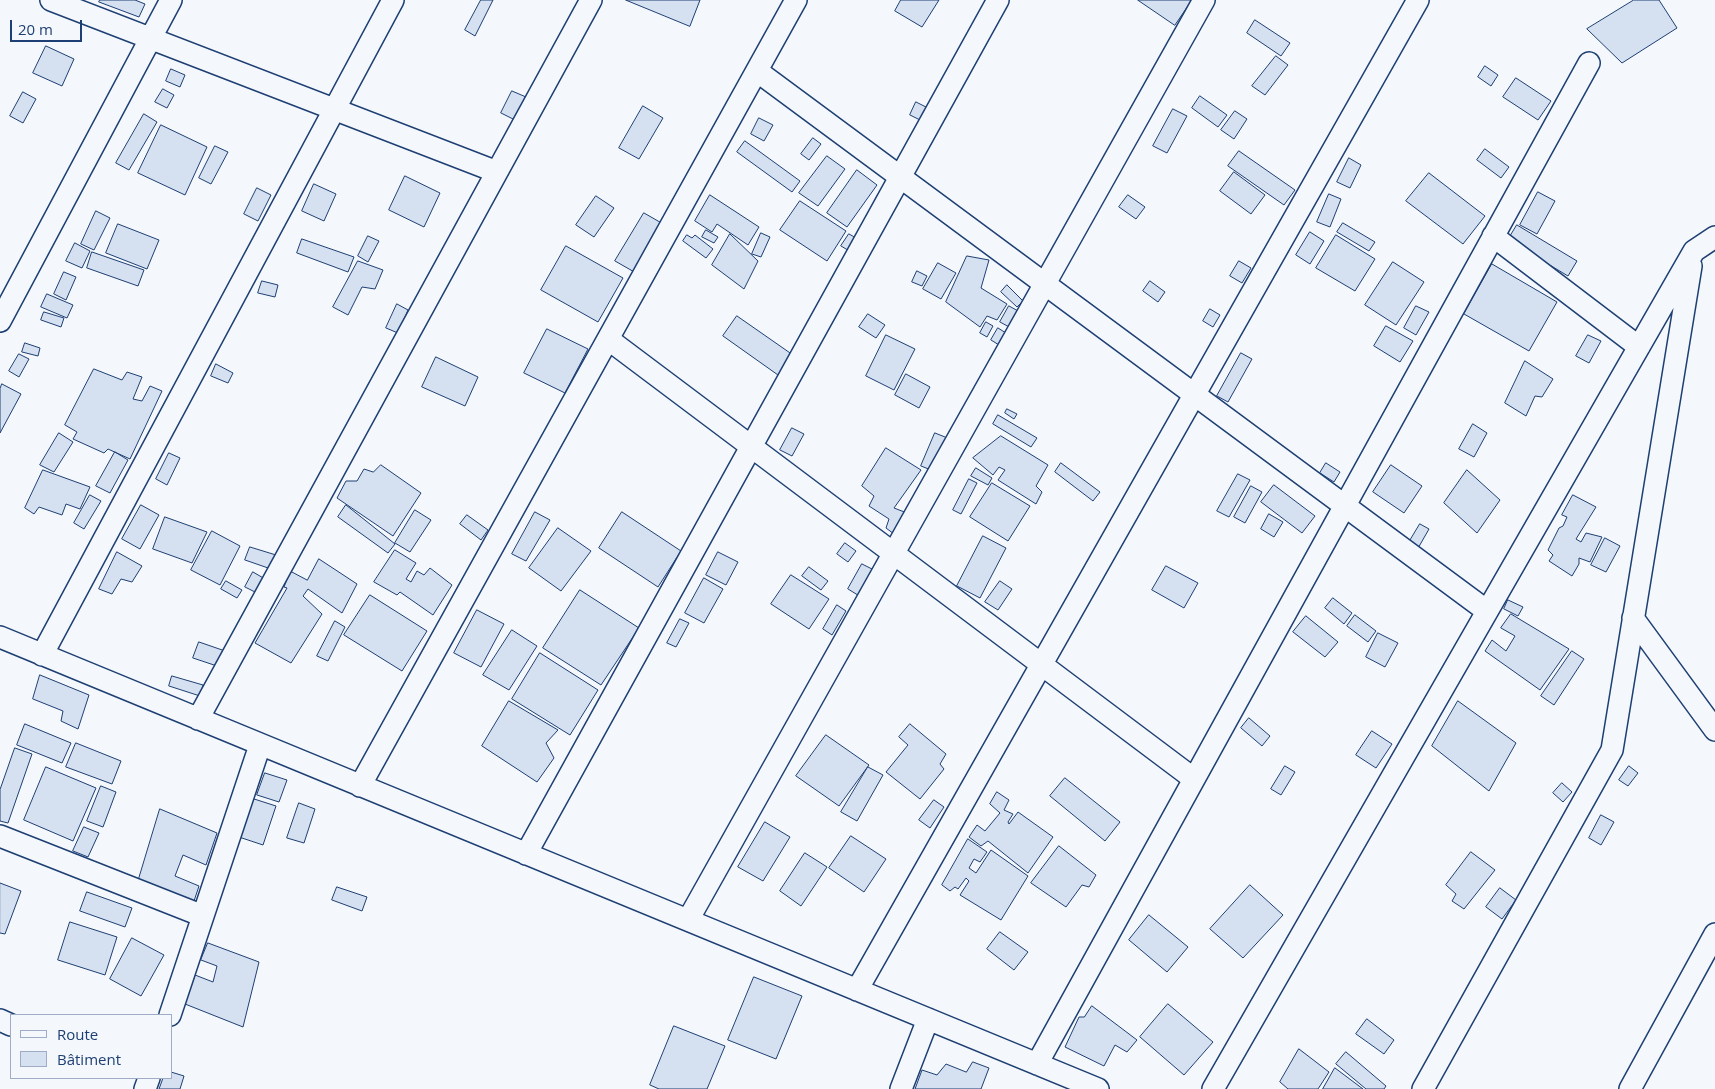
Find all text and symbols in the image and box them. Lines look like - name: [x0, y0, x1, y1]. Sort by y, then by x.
- scale bar: [12, 10, 85, 42]
- text: 20 m: [18, 19, 53, 39]
- legend: [10, 1014, 172, 1079]
- text: Route: [57, 1024, 98, 1044]
- text: Bâtiment: [57, 1049, 121, 1069]

